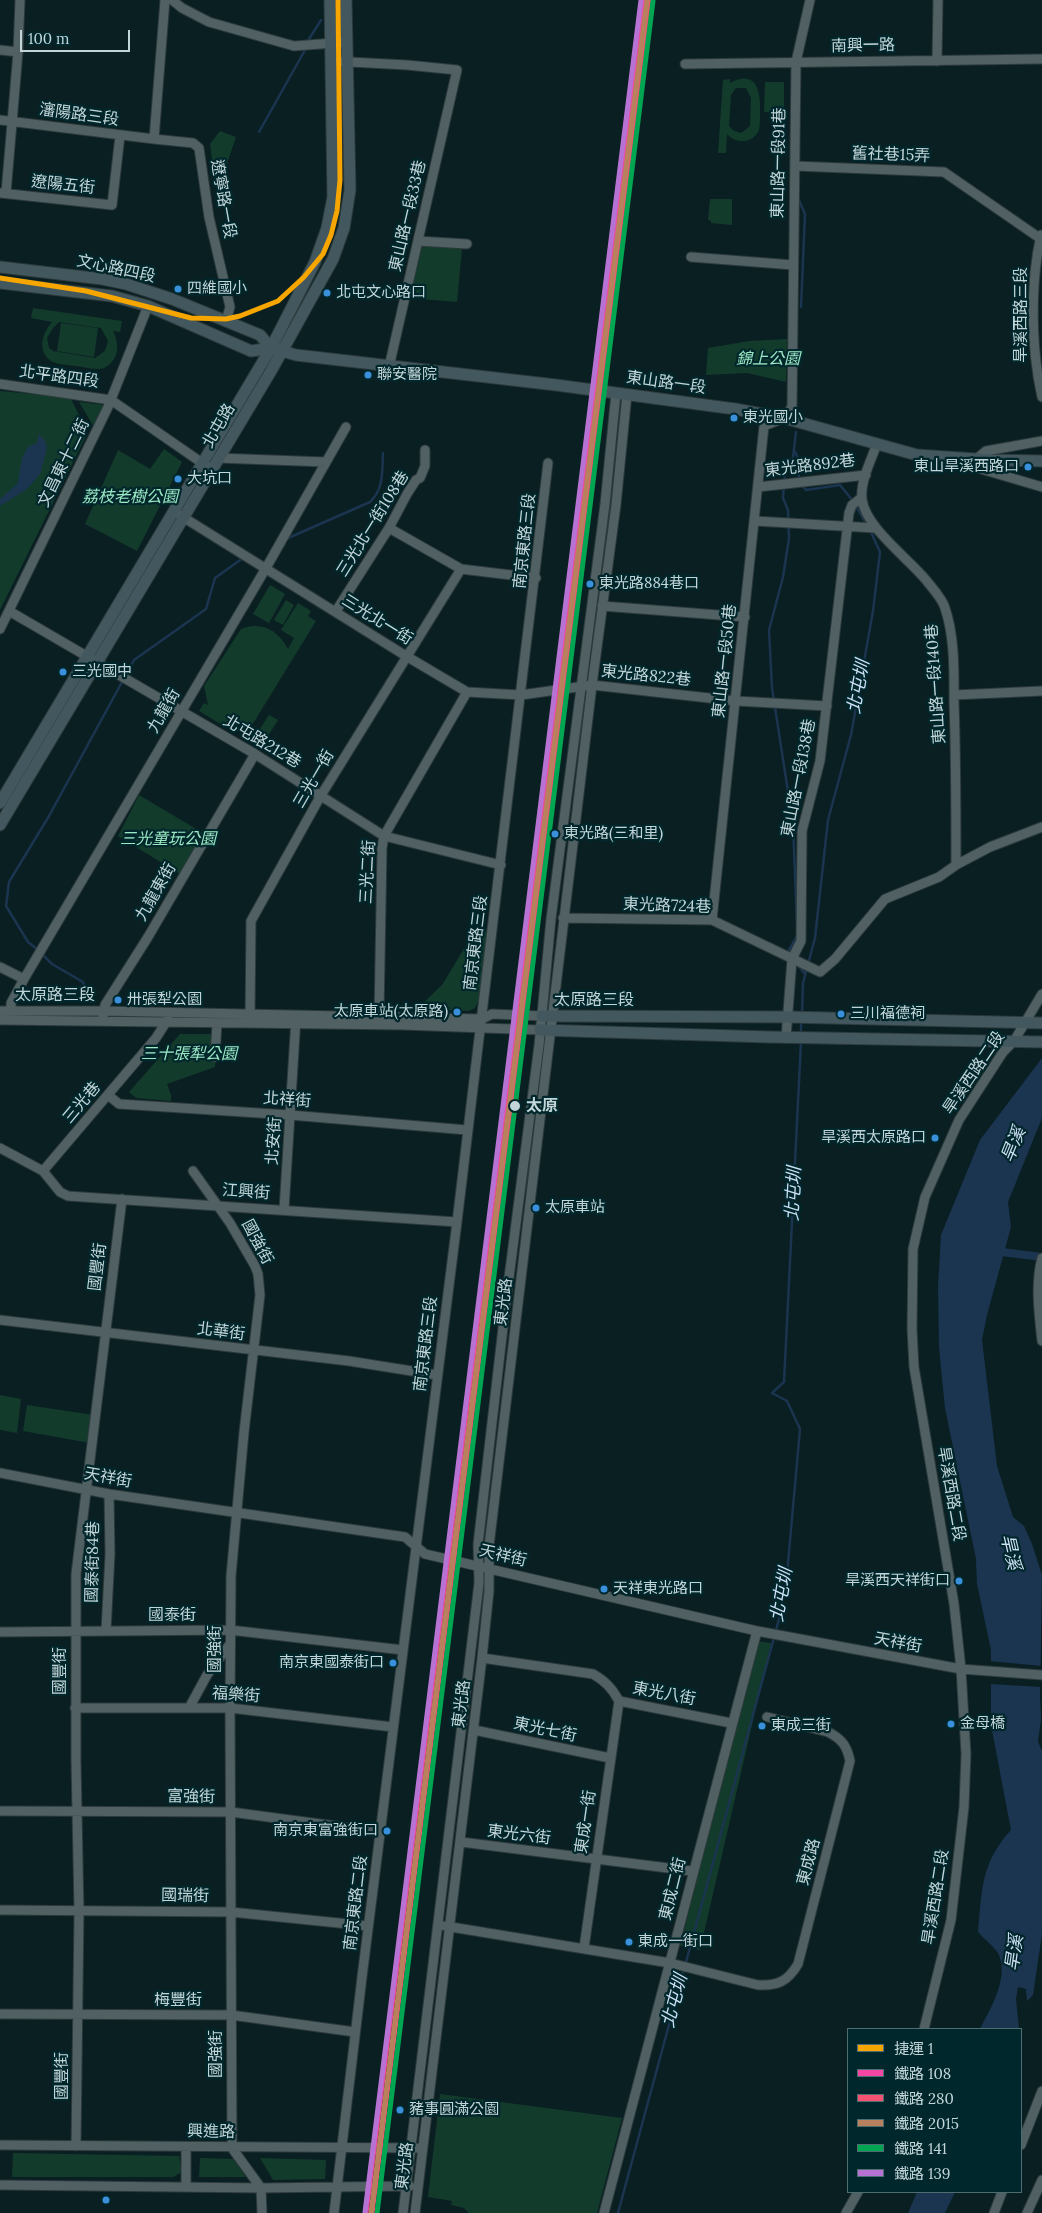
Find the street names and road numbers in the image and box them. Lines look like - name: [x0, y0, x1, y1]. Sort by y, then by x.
- street label: 南興一路: [831, 36, 895, 56]
- street label: 瀋陽路三段: [38, 100, 120, 130]
- street label: 東山路一段91巷: [768, 107, 790, 219]
- street label: 舊社巷15弄: [851, 144, 931, 166]
- street label: 遼寧路一段: [207, 158, 239, 240]
- street label: 東山路一段33巷: [386, 158, 430, 274]
- street label: 遼陽五街: [30, 172, 96, 198]
- street label: 文心路四段: [75, 251, 157, 287]
- street label: 旱溪西路三段: [1011, 267, 1031, 363]
- street label: 北平路四段: [18, 362, 100, 392]
- street label: 東山路一段: [625, 368, 707, 398]
- street label: 北屯路: [199, 400, 239, 452]
- street label: 文昌東十二街: [34, 416, 94, 510]
- street label: 東光路892巷: [764, 451, 856, 481]
- street label: 三光北一街108巷: [333, 468, 413, 580]
- street label: 南京東路三段: [510, 492, 540, 590]
- street label: 三光北一街: [338, 591, 416, 649]
- street label: 東山路一段50巷: [709, 603, 741, 719]
- street label: 東山路一段140巷: [922, 623, 950, 745]
- street label: 東光路822巷: [600, 662, 692, 690]
- street label: 九龍街: [144, 685, 184, 737]
- street label: 北屯路212巷: [220, 711, 304, 773]
- street label: 東山路一段138巷: [778, 717, 820, 839]
- street label: 三光一街: [290, 746, 338, 812]
- street label: 三光二街: [357, 840, 379, 904]
- street label: 九龍東街: [132, 859, 180, 925]
- street label: 南京東路三段: [461, 894, 491, 992]
- street label: 東光路724巷: [623, 895, 711, 917]
- street label: 太原路三段: [15, 985, 95, 1005]
- street label: 太原路三段: [554, 990, 634, 1010]
- street label: 旱溪西路二段: [939, 1028, 1009, 1118]
- street label: 三光巷: [59, 1078, 105, 1128]
- street label: 北祥街: [262, 1089, 312, 1111]
- street label: 北安街: [263, 1116, 285, 1166]
- street label: 江興街: [221, 1181, 271, 1203]
- street label: 國強街: [237, 1216, 277, 1268]
- street label: 國豐街: [86, 1242, 110, 1292]
- street label: 東光路: [492, 1277, 516, 1327]
- street label: 南京東路三段: [411, 1295, 441, 1393]
- street label: 北華街: [196, 1320, 246, 1344]
- street label: 旱溪西路二段: [933, 1445, 969, 1543]
- street label: 天祥街: [83, 1464, 133, 1492]
- street label: 國泰街84巷: [83, 1521, 103, 1603]
- street label: 天祥街: [477, 1541, 529, 1571]
- street label: 國泰街: [148, 1605, 196, 1625]
- street label: 國強街: [205, 1625, 225, 1673]
- street label: 天祥街: [873, 1629, 923, 1657]
- street label: 國豐街: [50, 1647, 70, 1695]
- street label: 東光八街: [631, 1678, 697, 1710]
- street label: 東光路: [450, 1679, 474, 1729]
- street label: 福樂街: [211, 1684, 261, 1706]
- street label: 東光七街: [512, 1714, 578, 1746]
- street label: 富強街: [167, 1787, 215, 1807]
- street label: 東成一街: [572, 1789, 600, 1855]
- street label: 東光六街: [486, 1822, 552, 1848]
- street label: 東成路: [794, 1836, 824, 1888]
- street label: 旱溪西路二段: [919, 1848, 953, 1946]
- street label: 南京東路二段: [341, 1854, 371, 1952]
- street label: 東成二街: [656, 1856, 690, 1922]
- street label: 國瑞街: [161, 1886, 209, 1906]
- street label: 梅豐街: [154, 1990, 202, 2010]
- street label: 國強街: [206, 2030, 226, 2078]
- street label: 國豐街: [52, 2052, 72, 2100]
- street label: 興進路: [187, 2122, 235, 2142]
- street label: 東光路: [393, 2141, 417, 2191]

